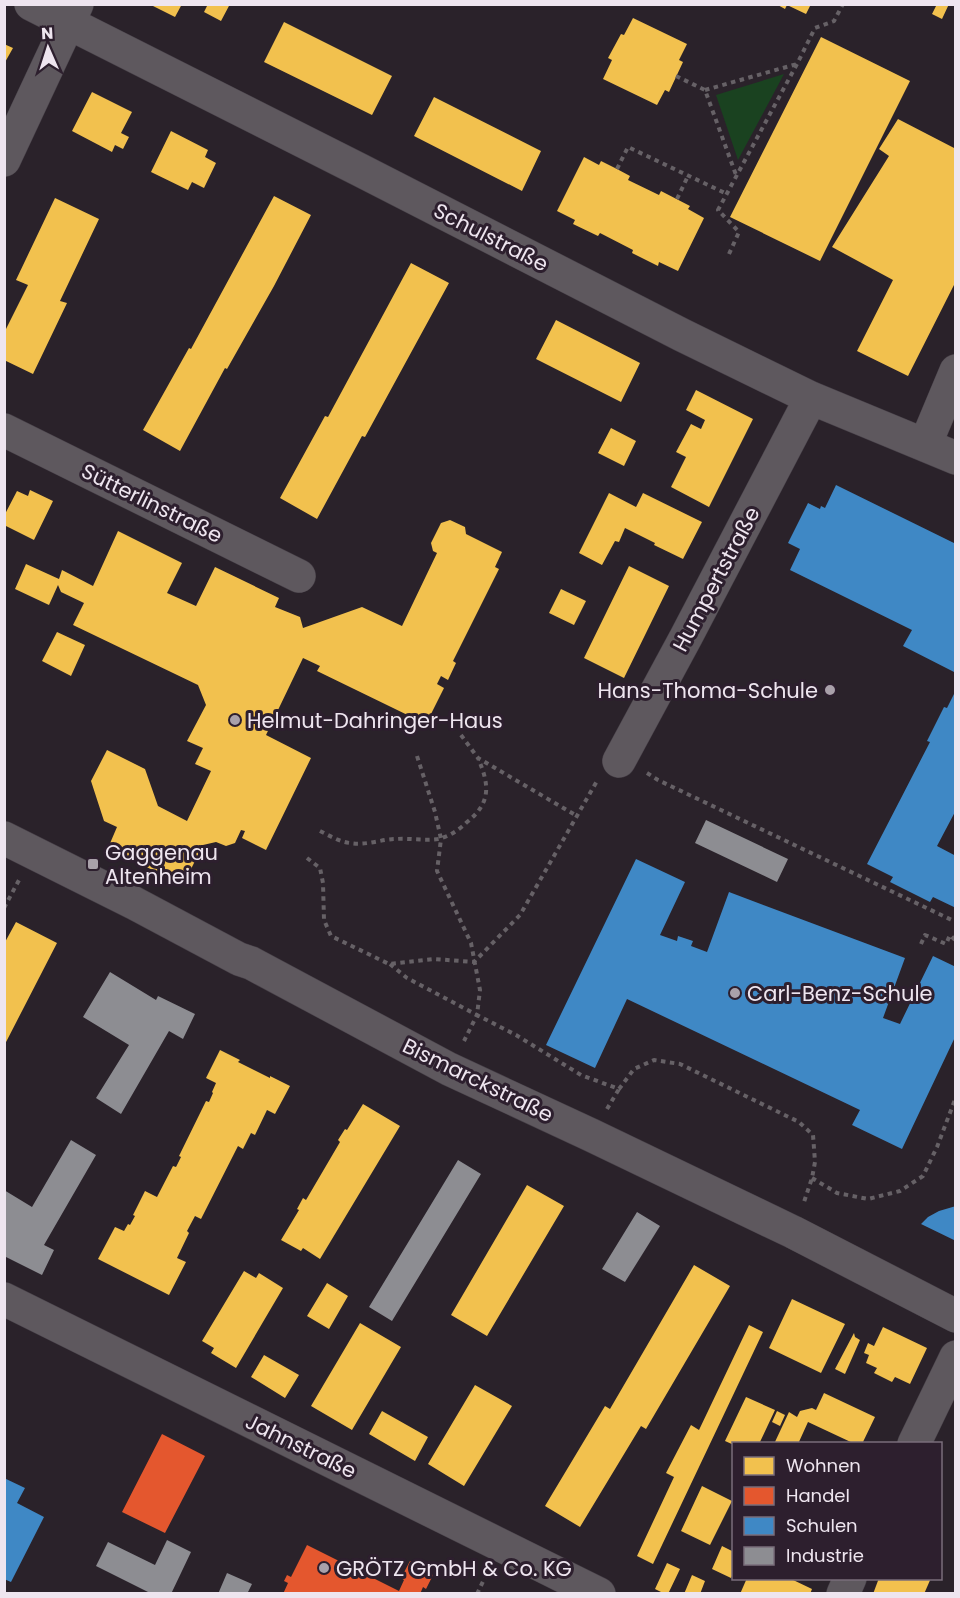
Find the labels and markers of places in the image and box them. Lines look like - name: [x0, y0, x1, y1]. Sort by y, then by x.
- place label: Hans-Thoma-Schule: [598, 676, 818, 705]
- marker: Hans-Thoma-Schule: [823, 683, 837, 697]
- place label: Helmut-Dahringer-Haus: [247, 706, 503, 735]
- marker: Helmut-Dahringer-Haus: [228, 713, 242, 727]
- place label: Gaggenau Altenheim: [105, 838, 218, 891]
- marker: Gaggenau Altenheim: [86, 857, 100, 871]
- place label: Carl-Benz-Schule: [747, 979, 933, 1008]
- marker: Carl-Benz-Schule: [728, 986, 742, 1000]
- place label: GRÖTZ GmbH & Co. KG: [336, 1554, 572, 1583]
- marker: GRÖTZ GmbH & Co. KG: [317, 1561, 331, 1575]

